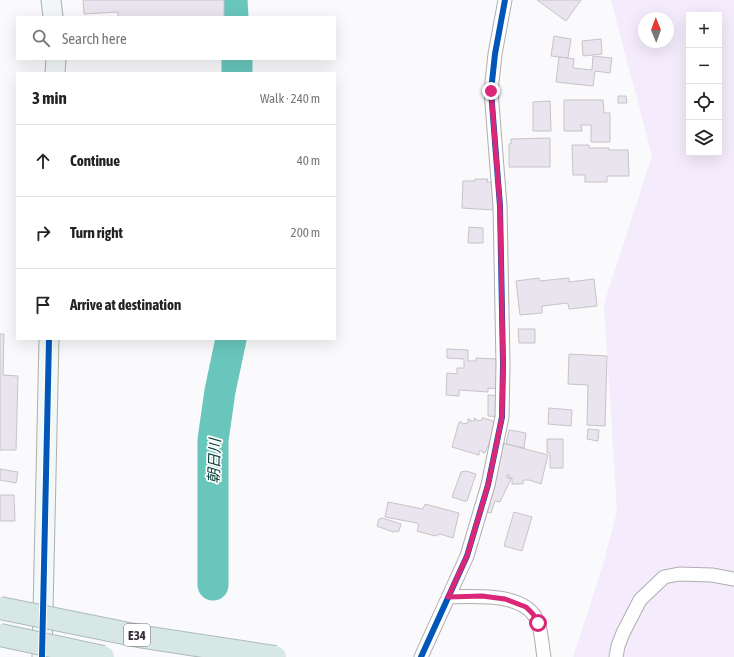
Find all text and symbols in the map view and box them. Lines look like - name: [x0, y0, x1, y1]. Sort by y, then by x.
- north arrow: [638, 12, 674, 48]
- map controls: [686, 12, 722, 156]
- button: +: [686, 12, 722, 48]
- search box: [16, 16, 336, 60]
- icon: search: [30, 27, 52, 49]
- text: Search here: [62, 30, 127, 47]
- button: −: [686, 48, 722, 84]
- route end: [482, 82, 500, 100]
- button: locate: [686, 84, 722, 120]
- text: 3 min: [32, 88, 67, 108]
- text: Walk · 240 m: [260, 91, 320, 106]
- button: layers: [686, 120, 722, 156]
- icon: ahead: [32, 150, 54, 172]
- text: Continue: [70, 152, 120, 169]
- text: 40 m: [297, 153, 320, 168]
- icon: right: [32, 222, 54, 244]
- text: Turn right: [70, 224, 123, 241]
- text: 200 m: [291, 225, 320, 240]
- icon: arrive: [32, 294, 54, 316]
- text: Arrive at destination: [70, 296, 181, 313]
- water label: 朝日川: [205, 436, 223, 484]
- route start: [529, 614, 547, 632]
- road number: E34: [124, 624, 150, 646]

